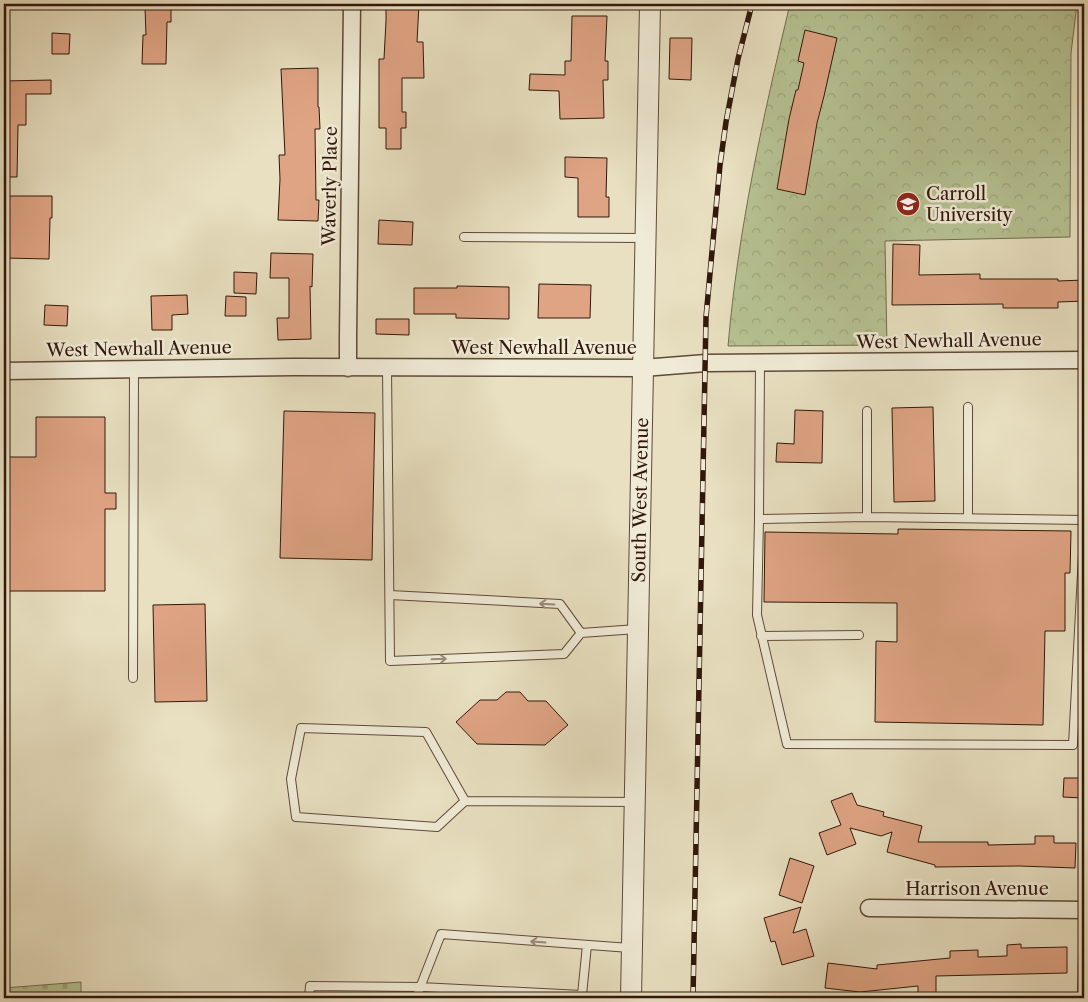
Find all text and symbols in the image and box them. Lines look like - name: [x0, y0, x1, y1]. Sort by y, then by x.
- street label: Waverly Place: [318, 126, 342, 247]
- place label: Carroll University: [926, 183, 1014, 226]
- school or university icon: Carroll University: [895, 191, 921, 217]
- street label: West Newhall Avenue: [855, 328, 1042, 354]
- street label: West Newhall Avenue: [45, 336, 232, 362]
- street label: West Newhall Avenue: [450, 337, 637, 359]
- street label: South West Avenue: [628, 417, 653, 583]
- one-way arrow: [539, 599, 555, 608]
- one-way arrow: [430, 654, 447, 664]
- street label: Harrison Avenue: [905, 878, 1049, 900]
- one-way arrow: [530, 937, 546, 946]

